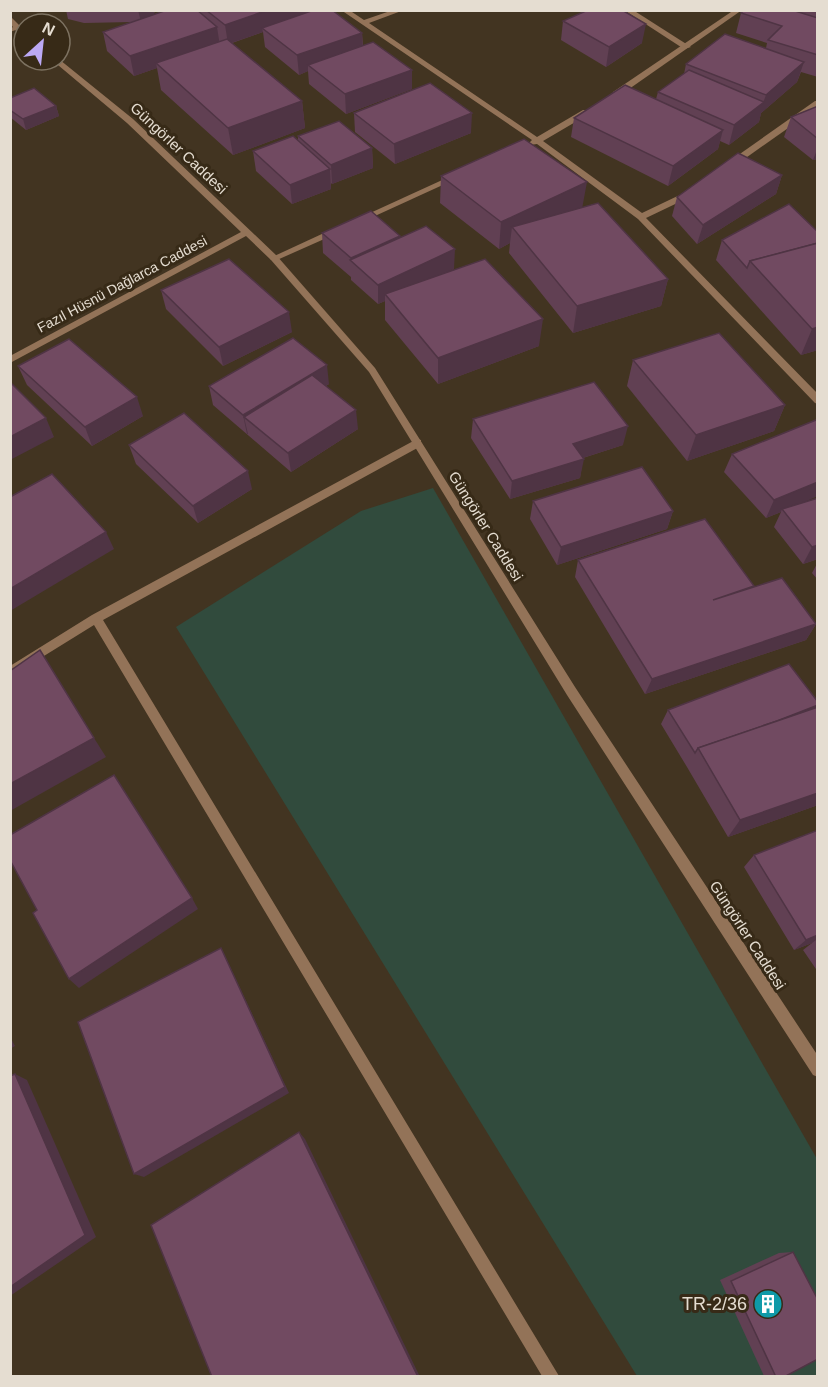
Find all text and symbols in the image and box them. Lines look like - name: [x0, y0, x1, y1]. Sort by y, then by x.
- north arrow: [12, 12, 72, 72]
- text: N: [40, 19, 58, 39]
- street label: Güngörler Caddesi: [127, 99, 231, 197]
- street label: Fazıl Hüsnü Dağlarca Caddesi: [34, 232, 210, 336]
- street label: Güngörler Caddesi: [445, 468, 527, 584]
- street label: Güngörler Caddesi: [707, 878, 789, 992]
- building icon: TR-2/36: [752, 1288, 784, 1320]
- place label: TR-2/36: [682, 1294, 747, 1314]

